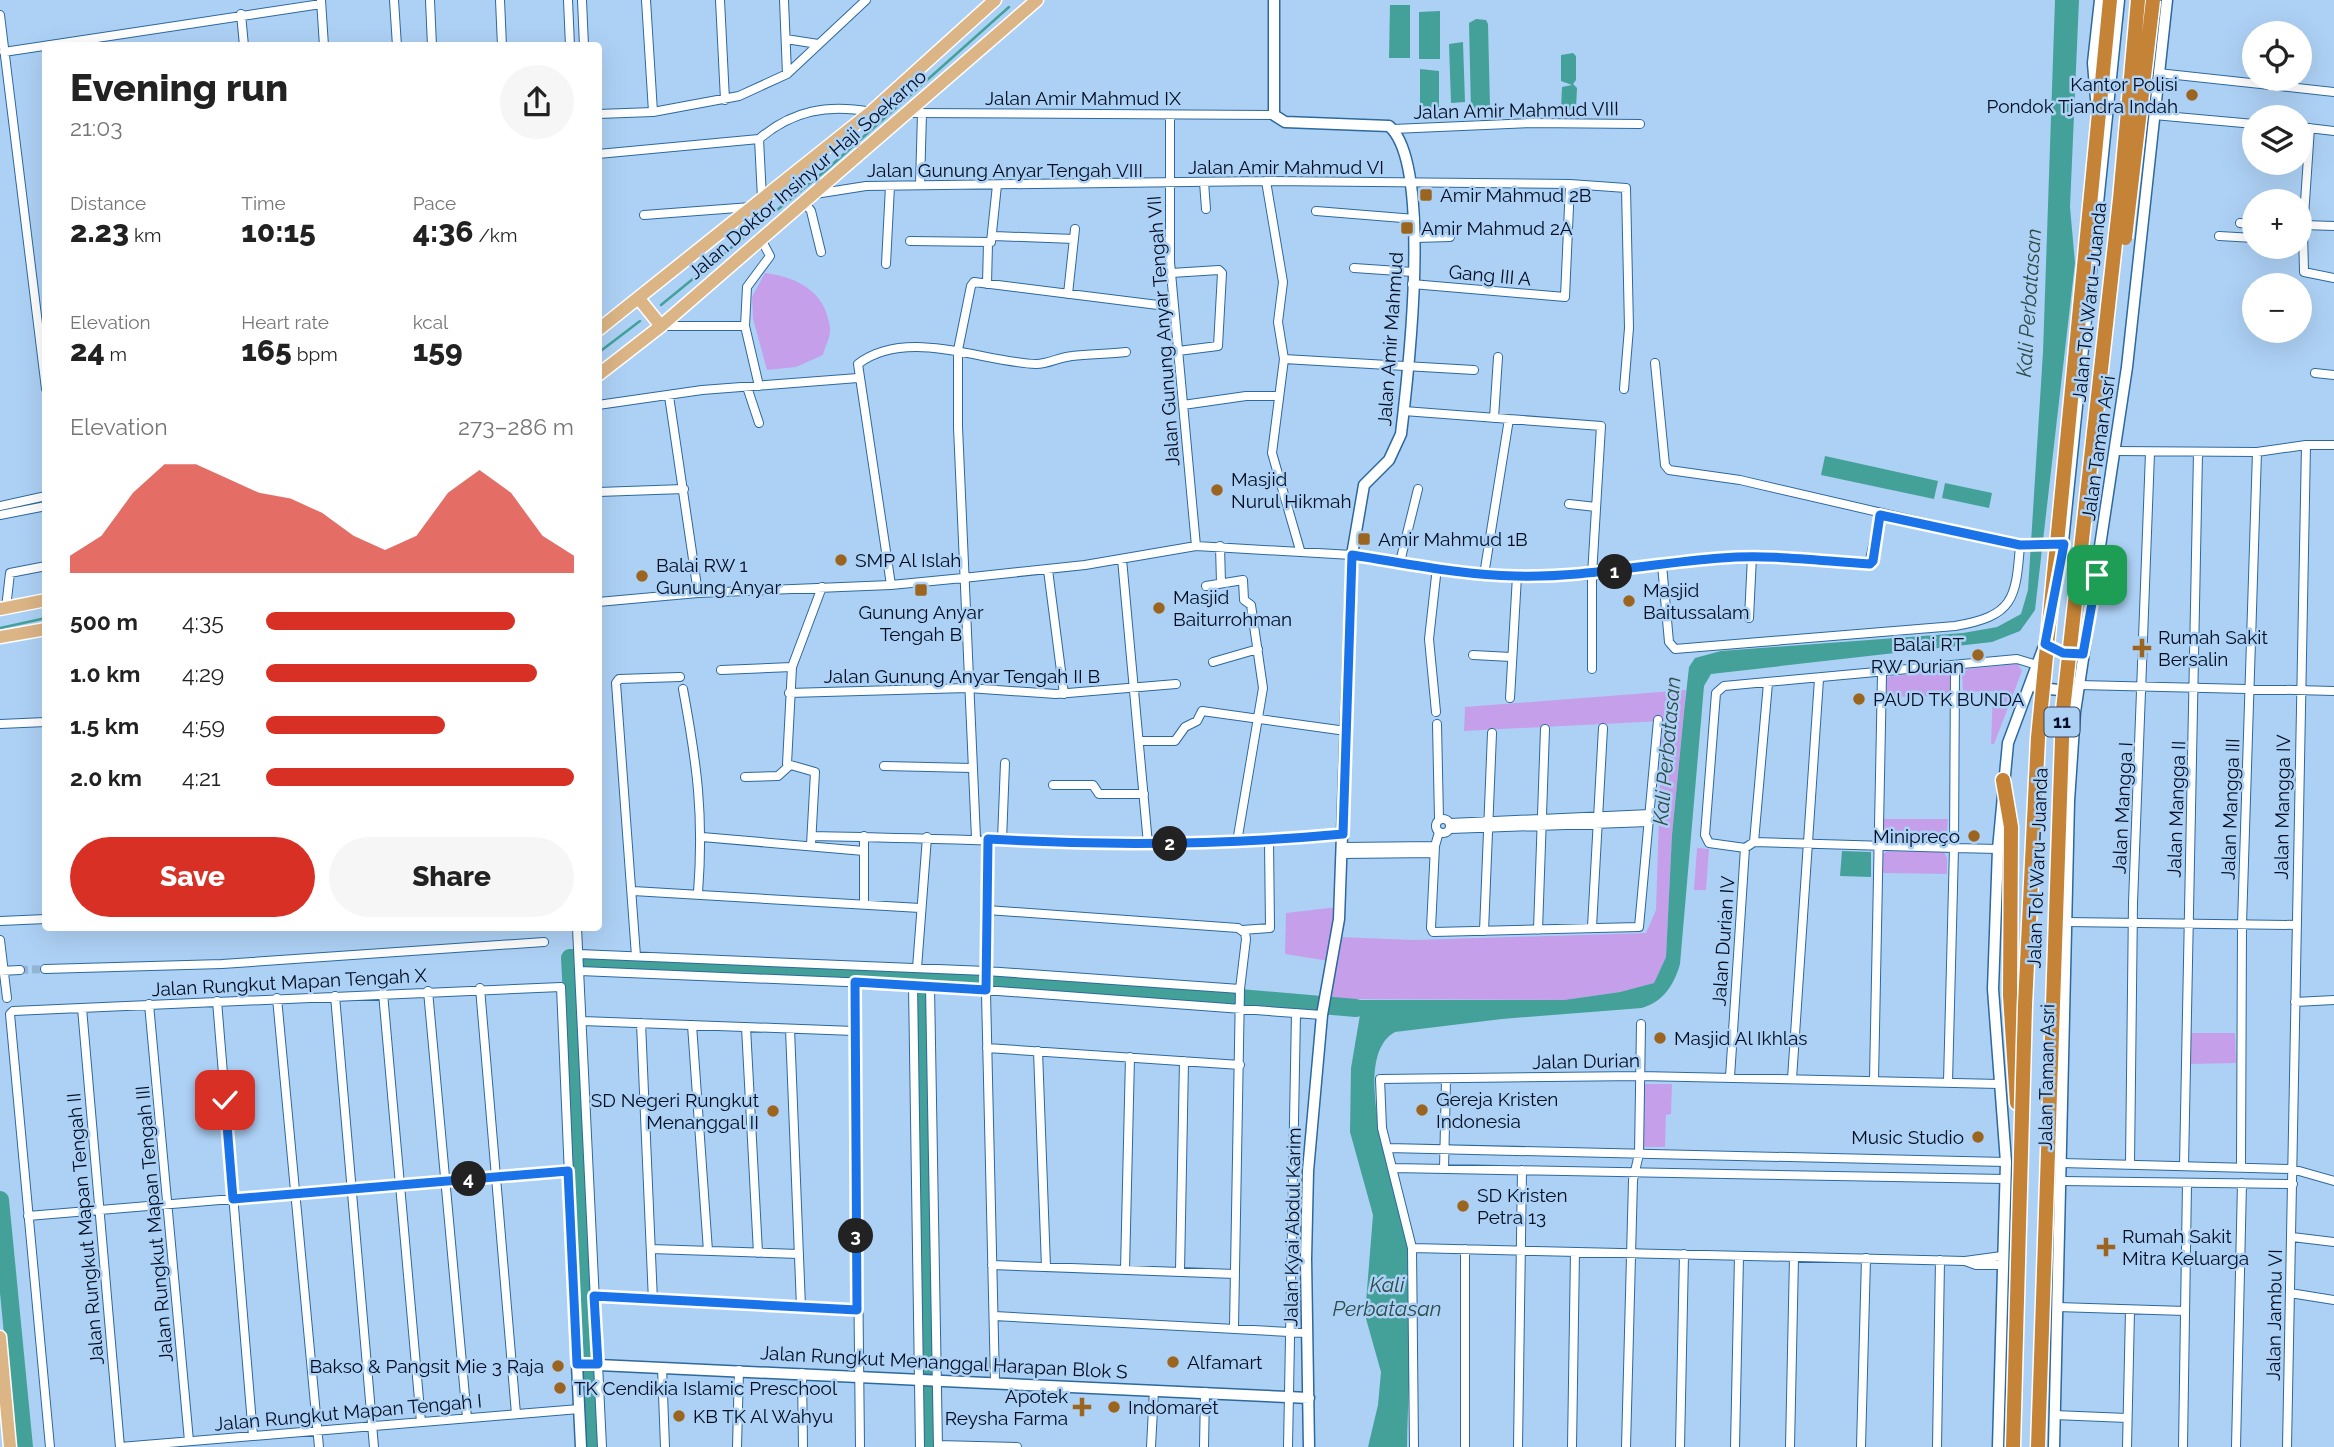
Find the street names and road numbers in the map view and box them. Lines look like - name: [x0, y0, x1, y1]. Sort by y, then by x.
- street label: Jalan Doktor Insinyur Haji Soekarno: [684, 65, 930, 283]
- street label: Jalan Amir Mahmud IX: [985, 87, 1181, 109]
- street label: Jalan Amir Mahmud VIII: [1413, 97, 1619, 123]
- street label: Jalan Amir Mahmud VI: [1188, 156, 1384, 178]
- street label: Jalan Gunung Anyar Tengah VIII: [867, 159, 1143, 181]
- street label: Jalan Gunung Anyar Tengah VII: [1143, 195, 1183, 467]
- street label: Jalan Tol Waru–Juanda: [2068, 201, 2110, 403]
- street label: Jalan Amir Mahmud: [1373, 251, 1407, 427]
- street label: Gang III A: [1448, 260, 1532, 290]
- street label: Jalan Taman Asri: [2077, 374, 2119, 522]
- street label: Jalan Gunung Anyar Tengah II B: [824, 665, 1100, 687]
- road number: 11: [2044, 708, 2080, 736]
- street label: Jalan Mangga IV: [2270, 734, 2294, 880]
- street label: Jalan Mangga III: [2217, 738, 2243, 880]
- street label: Jalan Mangga II: [2163, 740, 2189, 878]
- street label: Jalan Mangga I: [2108, 741, 2136, 875]
- street label: Jalan Tol Waru–Juanda: [2023, 767, 2051, 969]
- street label: Jalan Durian IV: [1707, 875, 1739, 1007]
- street label: Jalan Rungkut Mapan Tengah X: [151, 964, 427, 1000]
- street label: Jalan Taman Asri: [2034, 1004, 2058, 1150]
- street label: Jalan Durian: [1532, 1049, 1640, 1073]
- street label: Jalan Rungkut Mapan Tengah III: [131, 1085, 177, 1363]
- street label: Jalan Rungkut Mapan Tengah II: [62, 1092, 108, 1366]
- street label: Jalan Kyai Abdul Karim: [1279, 1127, 1305, 1327]
- street label: Jalan Jambu VI: [2262, 1249, 2286, 1381]
- street label: Jalan Rungkut Menanggal Harapan Blok S: [760, 1341, 1128, 1383]
- street label: Jalan Rungkut Mapan Tengah I: [213, 1389, 483, 1435]

